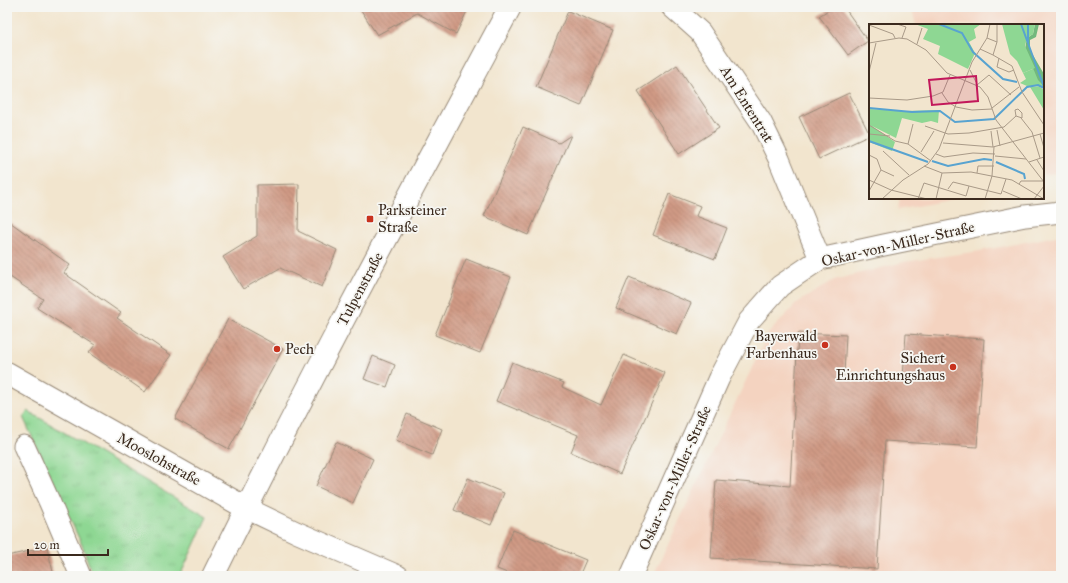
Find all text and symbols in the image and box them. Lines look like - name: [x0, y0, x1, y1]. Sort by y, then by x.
- inset map: [869, 24, 1044, 199]
- street label: Am Ententrat: [716, 62, 778, 146]
- place label: Parksteiner Straße: [378, 201, 447, 236]
- marker: Parksteiner Straße: [365, 214, 375, 224]
- street label: Oskar-von-Miller-Straße: [820, 218, 976, 270]
- street label: Tulpenstraße: [333, 249, 387, 329]
- place label: Bayerwald Farbenhaus: [746, 327, 817, 362]
- place label: Pech: [285, 340, 315, 358]
- marker: Bayerwald Farbenhaus: [820, 340, 830, 350]
- marker: Pech: [272, 344, 282, 354]
- place label: Sichert Einrichtungshaus: [836, 349, 946, 384]
- marker: Sichert Einrichtungshaus: [948, 362, 958, 372]
- street label: Oskar-von-Miller-Straße: [635, 403, 715, 553]
- street label: Mooslohstraße: [114, 429, 204, 489]
- scale bar: [28, 531, 108, 557]
- text: 20 m: [34, 538, 60, 552]

